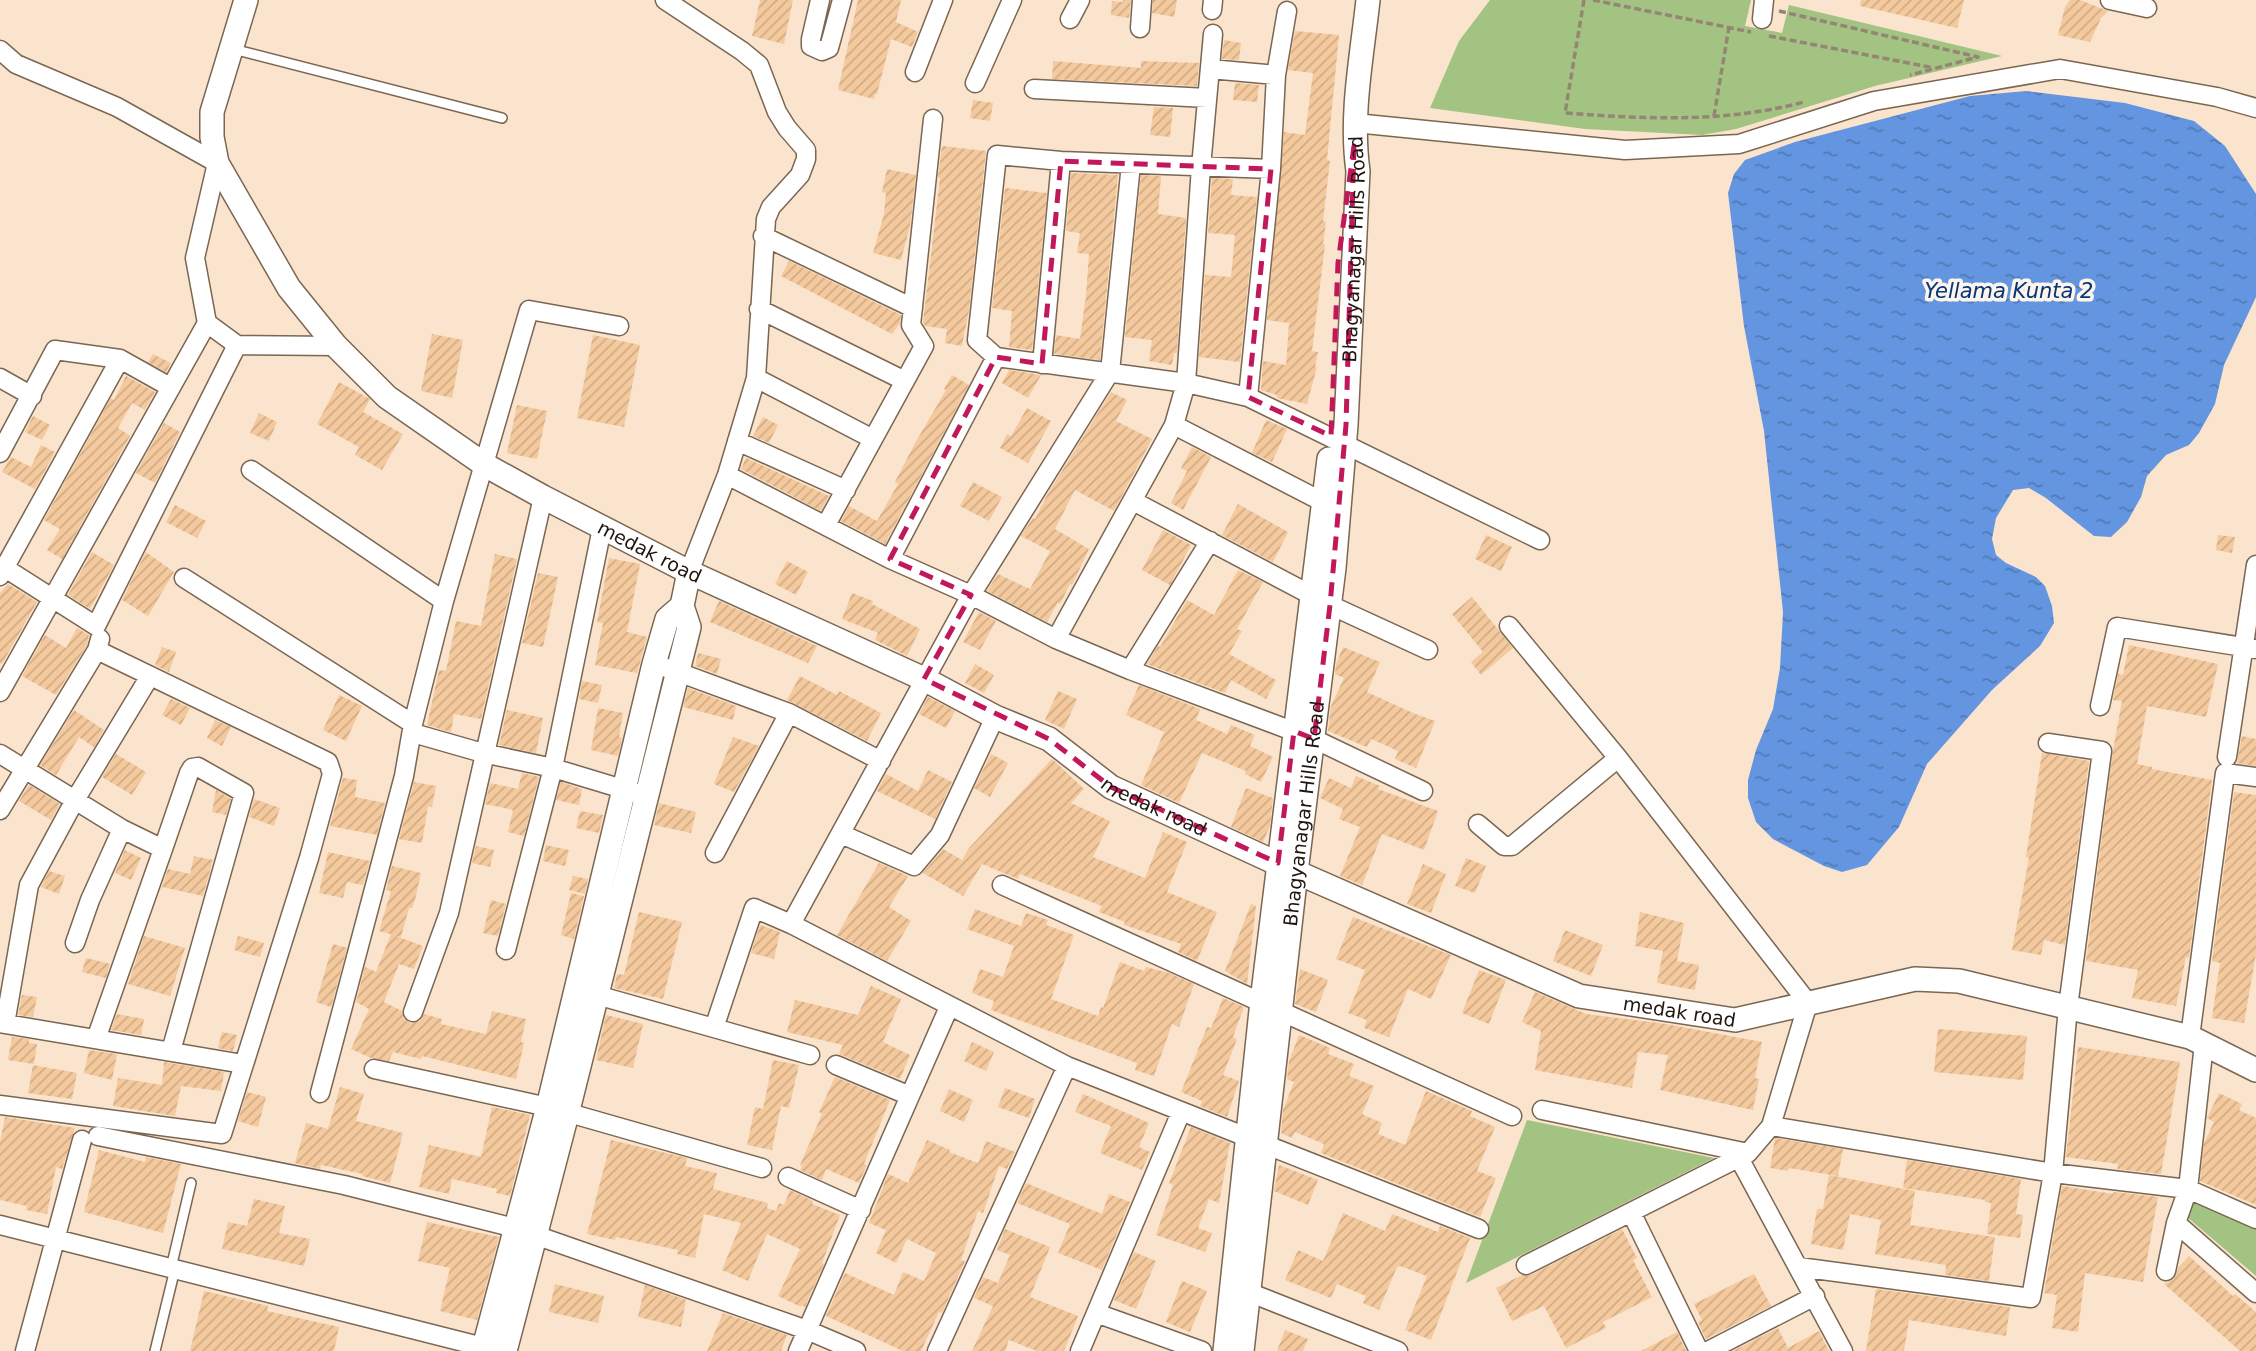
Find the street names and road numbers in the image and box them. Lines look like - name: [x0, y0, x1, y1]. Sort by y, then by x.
- street label: Bhagyanagar Hills Road: [1338, 136, 1369, 363]
- street label: medak road: [594, 516, 705, 587]
- street label: Bhagyanagar Hills Road: [1279, 700, 1328, 927]
- street label: medak road: [1097, 772, 1210, 840]
- street label: medak road: [1622, 992, 1737, 1031]

